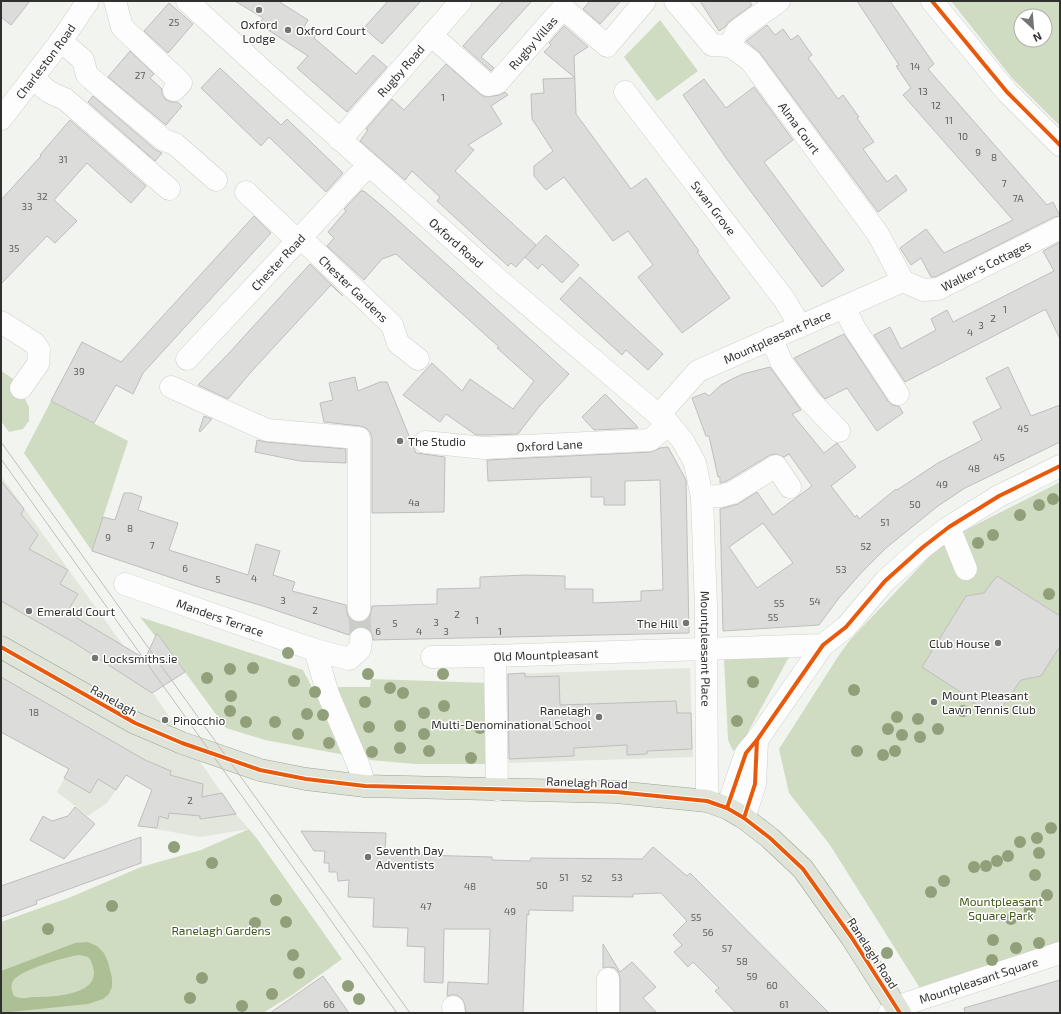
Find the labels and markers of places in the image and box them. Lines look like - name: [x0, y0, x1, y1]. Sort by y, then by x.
- marker: Oxford Lodge: [254, 5, 264, 15]
- place label: Oxford Lodge: [240, 17, 278, 45]
- place label: Oxford Court: [296, 23, 366, 37]
- marker: Oxford Court: [283, 25, 293, 35]
- place label: The Studio: [408, 434, 466, 448]
- marker: The Studio: [395, 436, 405, 446]
- place label: Emerald Court: [37, 604, 116, 618]
- marker: Emerald Court: [24, 606, 34, 616]
- place label: The Hill: [637, 616, 678, 630]
- marker: The Hill: [681, 618, 691, 628]
- place label: Club House: [929, 636, 990, 650]
- marker: Club House: [993, 638, 1003, 648]
- place label: Locksmiths.ie: [103, 651, 177, 665]
- marker: Locksmiths.ie: [90, 653, 100, 663]
- place label: Mount Pleasant Lawn Tennis Club: [942, 688, 1036, 716]
- marker: Mount Pleasant Lawn Tennis Club: [929, 697, 939, 707]
- place label: Ranelagh Multi-Denominational School: [431, 703, 591, 731]
- marker: Ranelagh Multi-Denominational School: [594, 712, 604, 722]
- place label: Pinocchio: [173, 713, 225, 727]
- marker: Pinocchio: [160, 715, 170, 725]
- place label: Seventh Day Adventists: [376, 843, 445, 871]
- marker: Seventh Day Adventists: [363, 852, 373, 862]

